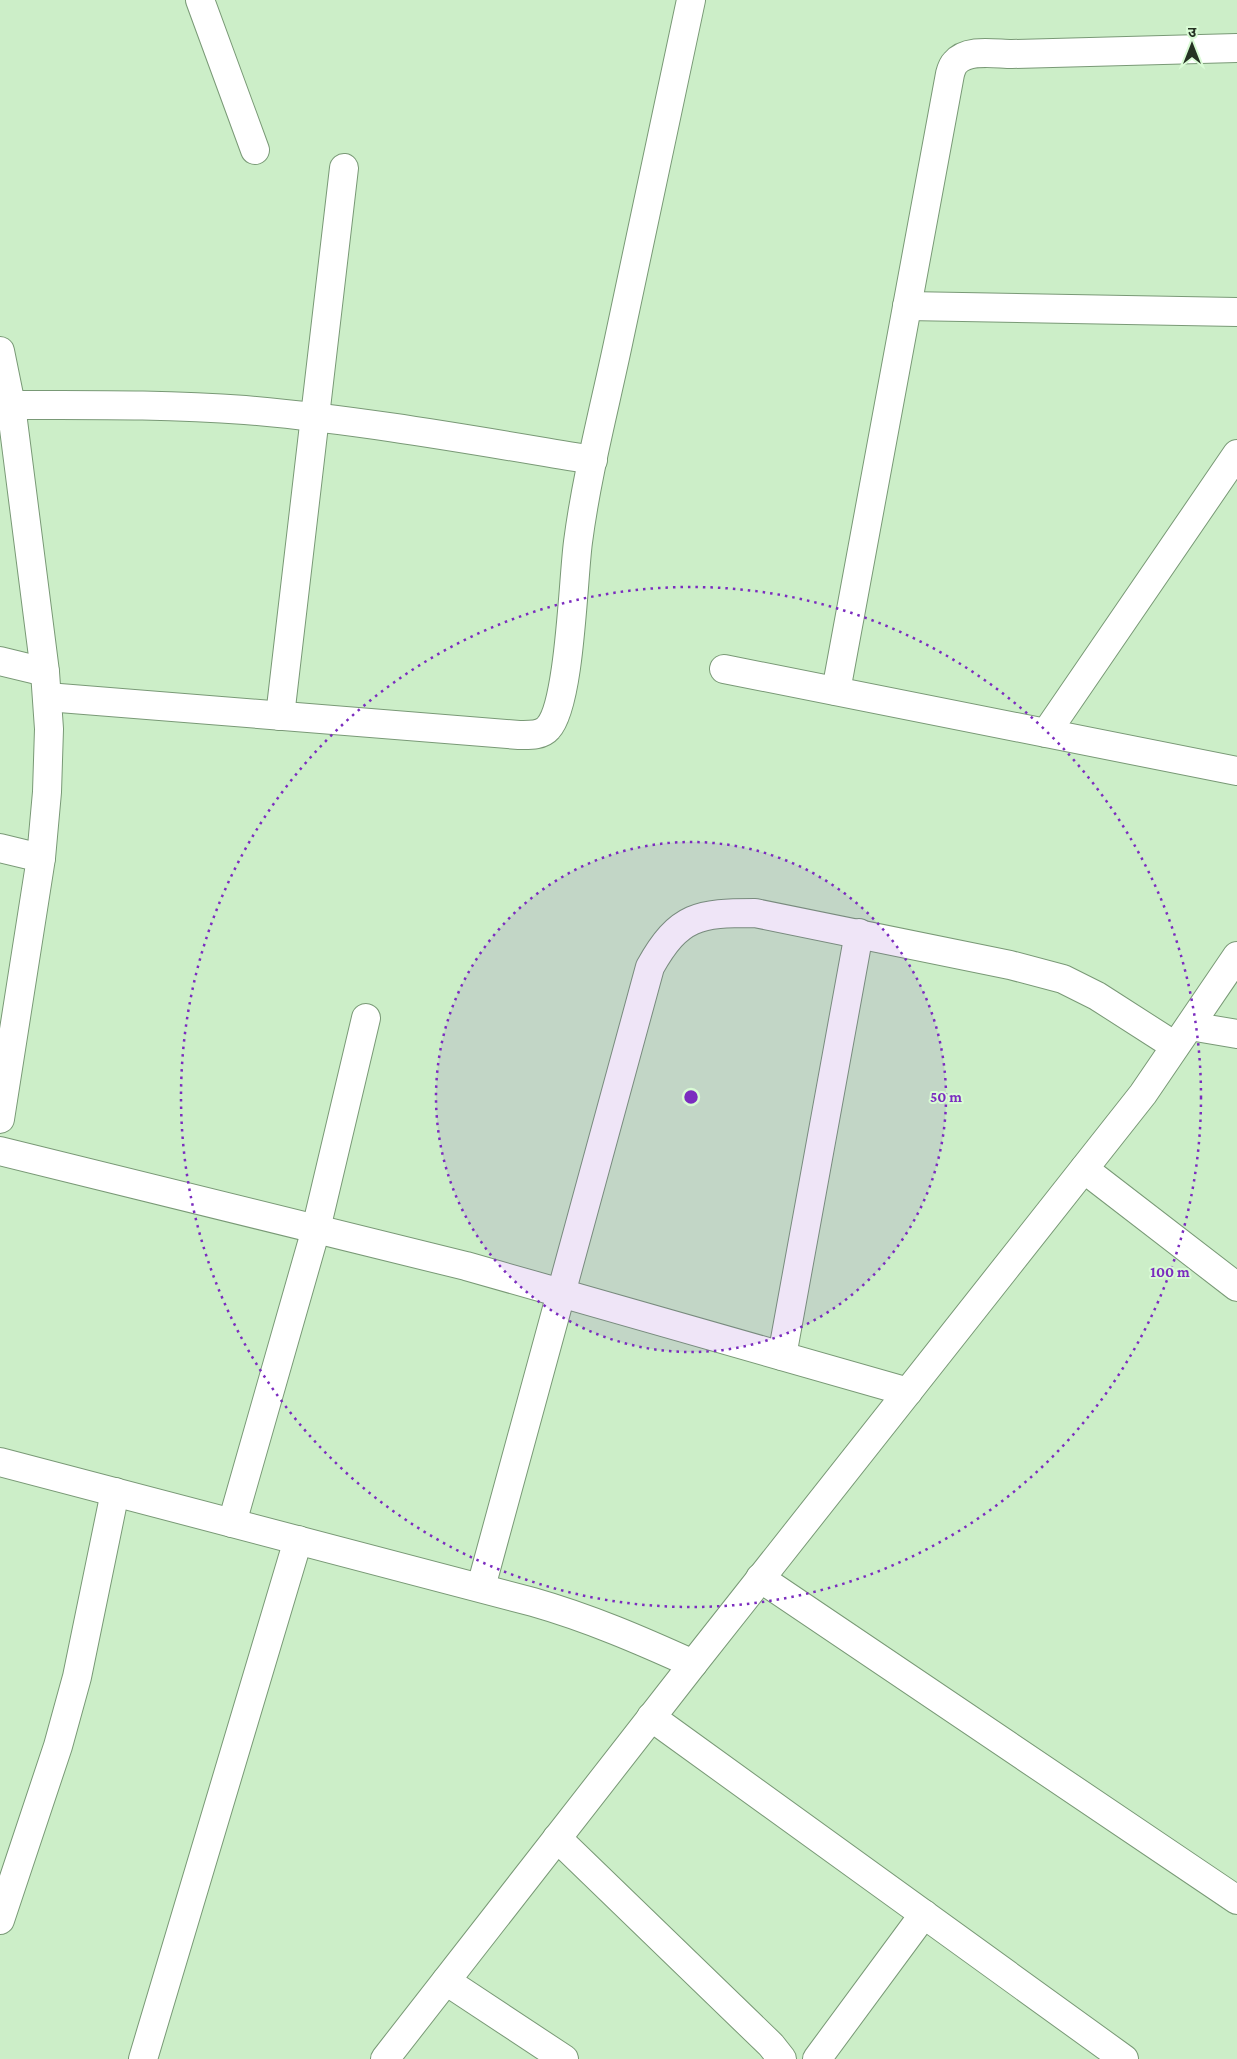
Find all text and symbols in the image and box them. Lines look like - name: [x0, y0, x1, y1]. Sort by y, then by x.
- north arrow: [1167, 20, 1217, 70]
- text: उ: [1188, 24, 1197, 40]
- centre of rings: [682, 1088, 700, 1106]
- text: 50 m: [930, 1089, 962, 1105]
- text: 100 m: [1150, 1264, 1190, 1280]

